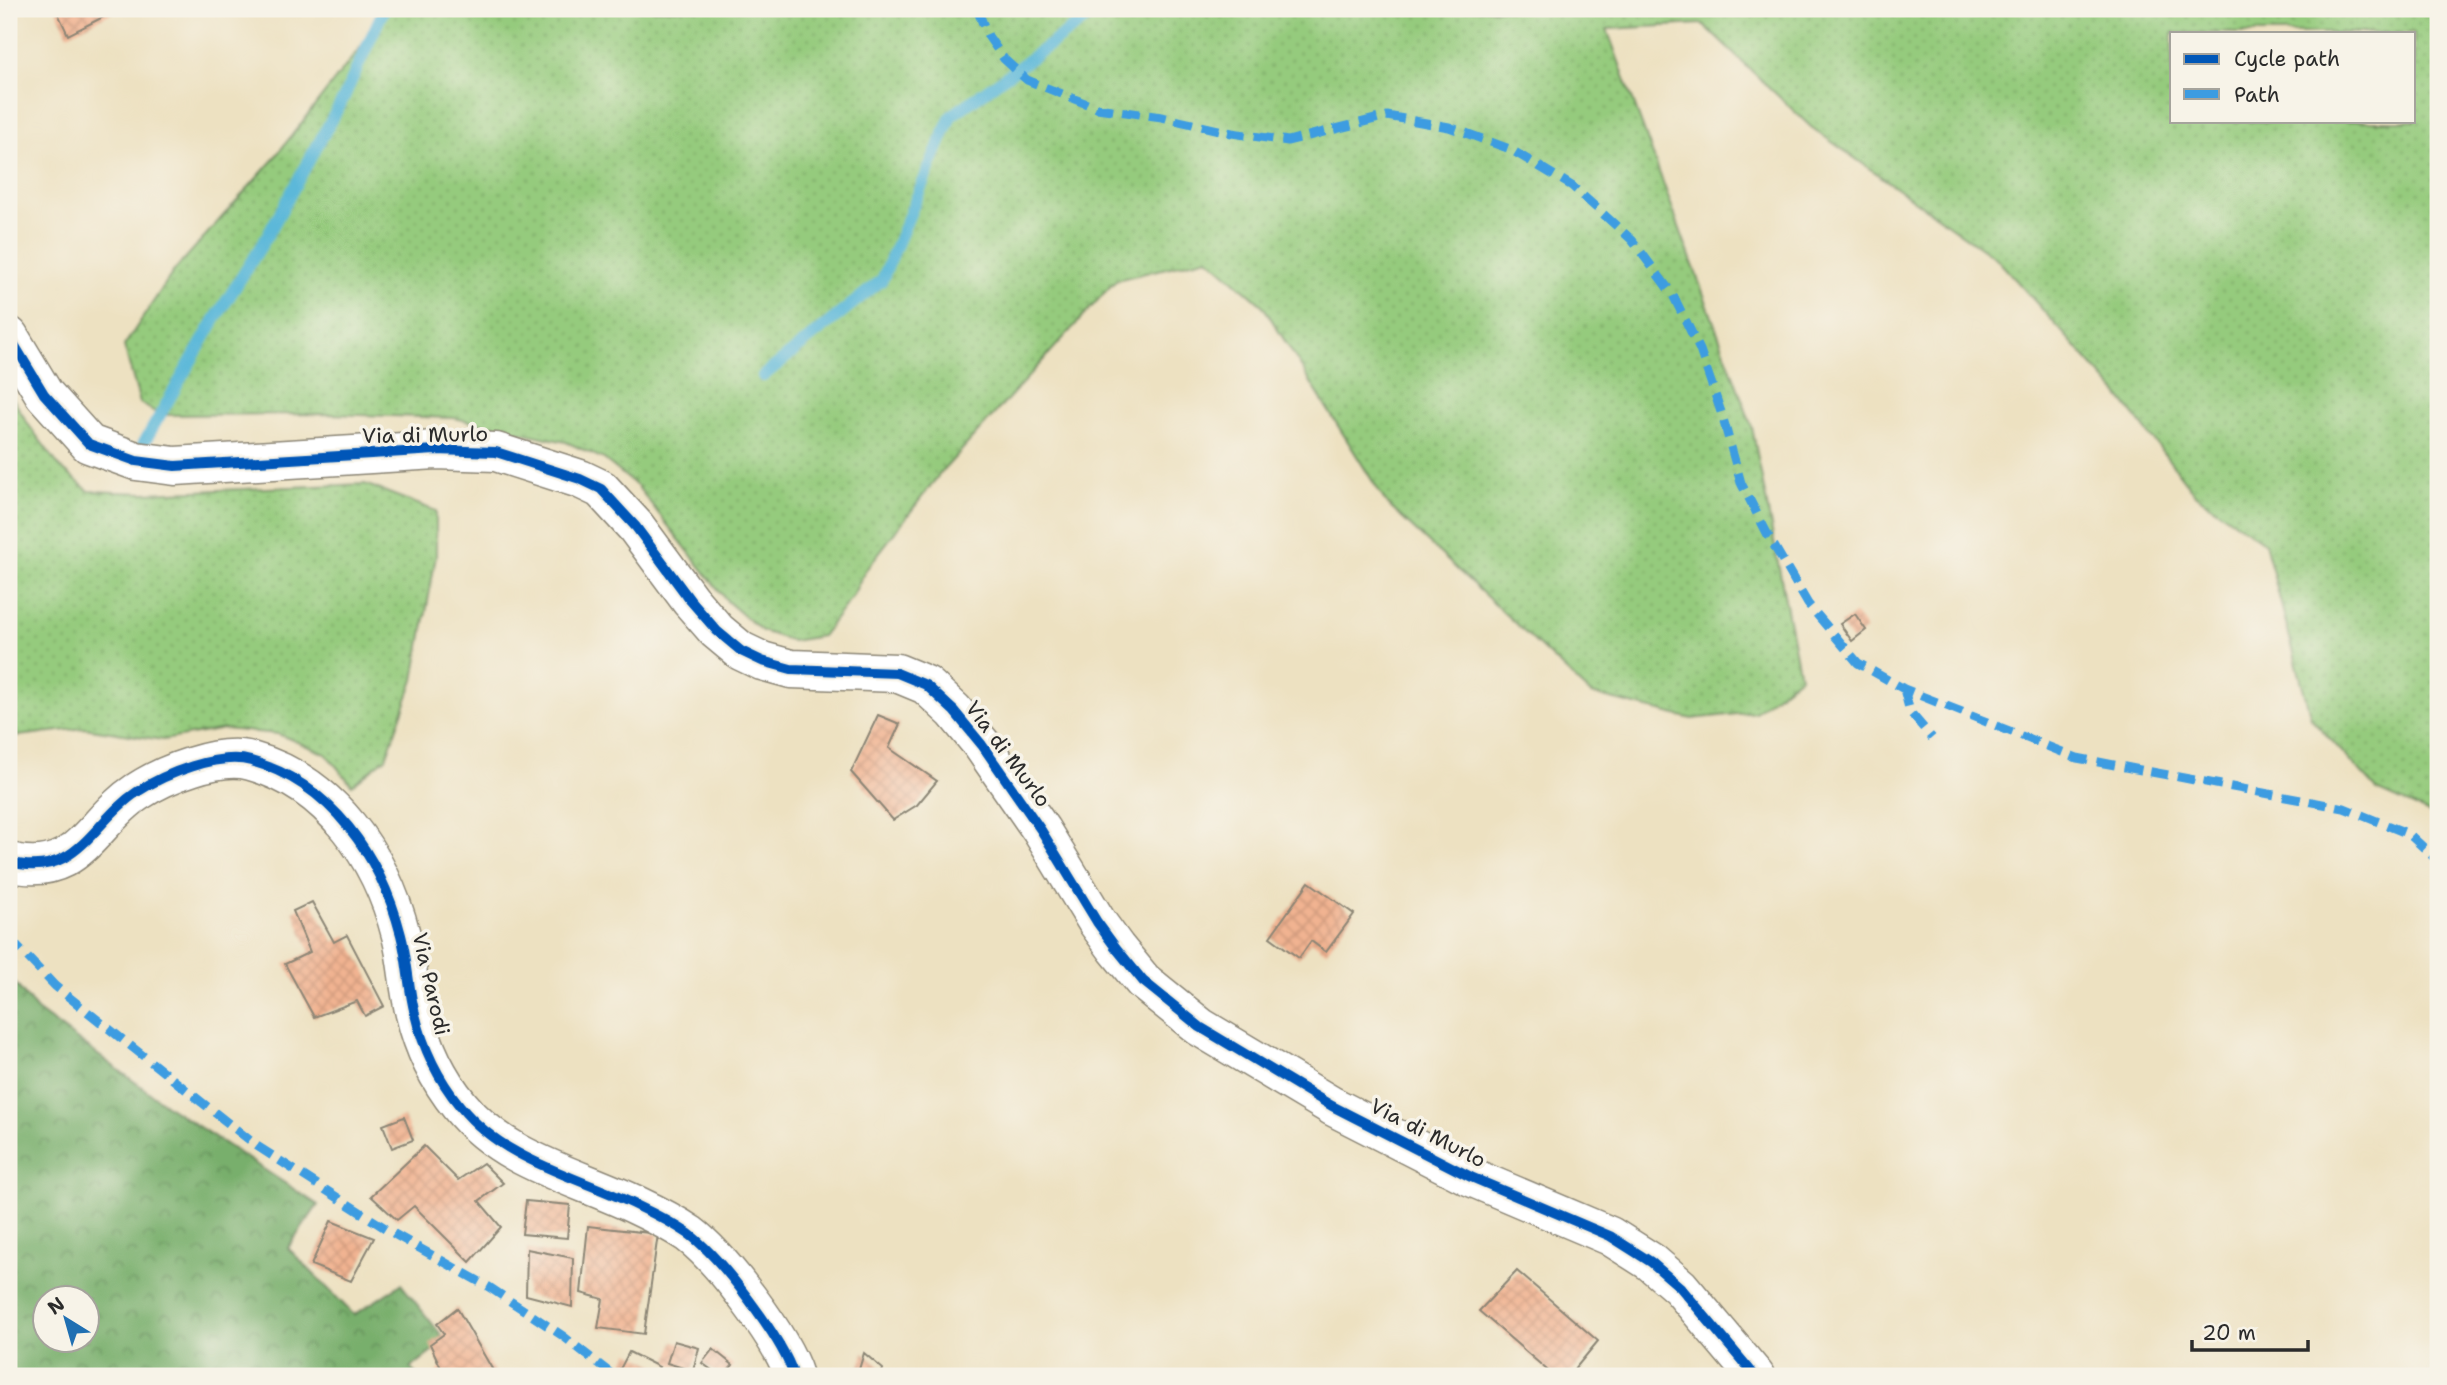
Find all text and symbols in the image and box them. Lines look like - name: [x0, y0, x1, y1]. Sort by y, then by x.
- legend: [2170, 32, 2416, 122]
- text: Cycle path: [2234, 45, 2340, 73]
- text: Path: [2234, 81, 2280, 109]
- street label: Via di Murlo: [362, 420, 488, 450]
- street label: Via di Murlo: [959, 695, 1057, 813]
- street label: Via Parodi: [406, 930, 456, 1038]
- street label: Via di Murlo: [1365, 1092, 1491, 1174]
- north arrow: [32, 1284, 102, 1354]
- text: N: [43, 1291, 70, 1320]
- scale bar: [2192, 1308, 2307, 1352]
- text: 20 m: [2202, 1319, 2256, 1347]

